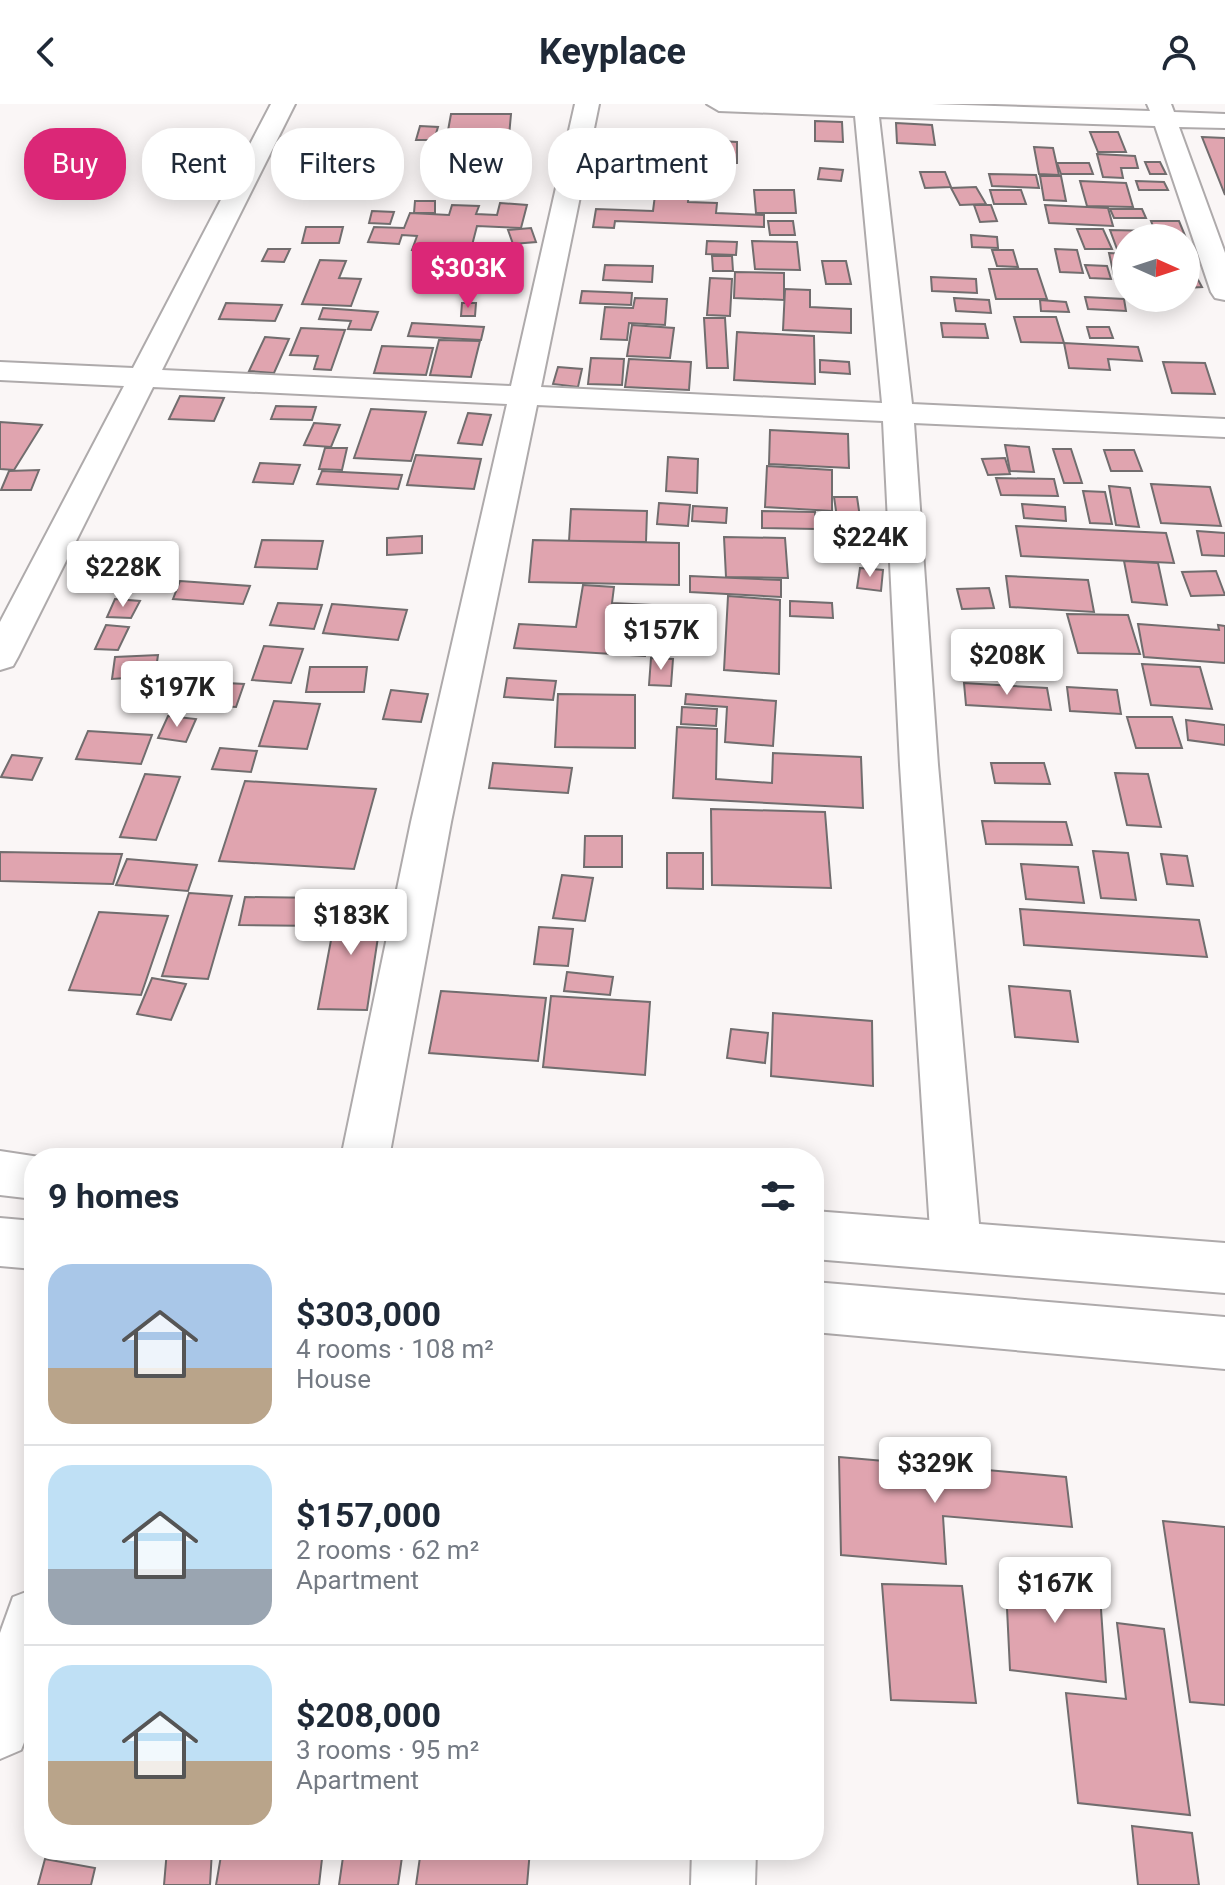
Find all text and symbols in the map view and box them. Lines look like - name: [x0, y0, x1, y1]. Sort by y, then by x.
- icon: back: [24, 30, 68, 74]
- icon: person: [1157, 30, 1201, 74]
- text: Keyplace: [539, 31, 686, 73]
- chip: Buy: [24, 128, 126, 200]
- chip: Rent: [142, 128, 255, 200]
- chip: Filters: [271, 128, 404, 200]
- chip: New: [420, 128, 532, 200]
- chip: Apartment: [548, 128, 736, 200]
- north arrow: [1112, 224, 1200, 312]
- map controls: [1112, 224, 1200, 312]
- pin: $303K: [412, 242, 524, 310]
- text: $303K: [430, 253, 506, 283]
- pin: $224K: [814, 511, 926, 579]
- text: $224K: [832, 522, 908, 552]
- pin: $228K: [67, 541, 179, 609]
- text: $228K: [85, 552, 161, 582]
- pin: $157K: [605, 604, 717, 672]
- text: $157K: [623, 615, 699, 645]
- pin: $208K: [951, 629, 1063, 697]
- text: $208K: [969, 640, 1045, 670]
- pin: $197K: [121, 661, 233, 729]
- text: $197K: [139, 672, 215, 702]
- pin: $183K: [295, 889, 407, 957]
- text: $183K: [313, 900, 389, 930]
- icon: filters: [756, 1174, 800, 1218]
- text: 9 homes: [48, 1176, 179, 1216]
- text: $303,000: [296, 1294, 441, 1334]
- icon: home: [112, 1296, 208, 1392]
- text: 4 rooms · 108 m²: [296, 1334, 494, 1364]
- text: House: [296, 1364, 371, 1394]
- pin: $329K: [879, 1437, 991, 1505]
- text: $329K: [897, 1448, 973, 1478]
- text: $157,000: [296, 1495, 441, 1535]
- icon: home: [112, 1497, 208, 1593]
- text: 2 rooms · 62 m²: [296, 1535, 479, 1565]
- pin: $167K: [999, 1557, 1111, 1625]
- text: Apartment: [296, 1565, 419, 1595]
- text: $167K: [1017, 1568, 1093, 1598]
- text: $208,000: [296, 1695, 441, 1735]
- icon: home: [112, 1697, 208, 1793]
- text: 3 rooms · 95 m²: [296, 1735, 479, 1765]
- text: Apartment: [296, 1765, 419, 1795]

